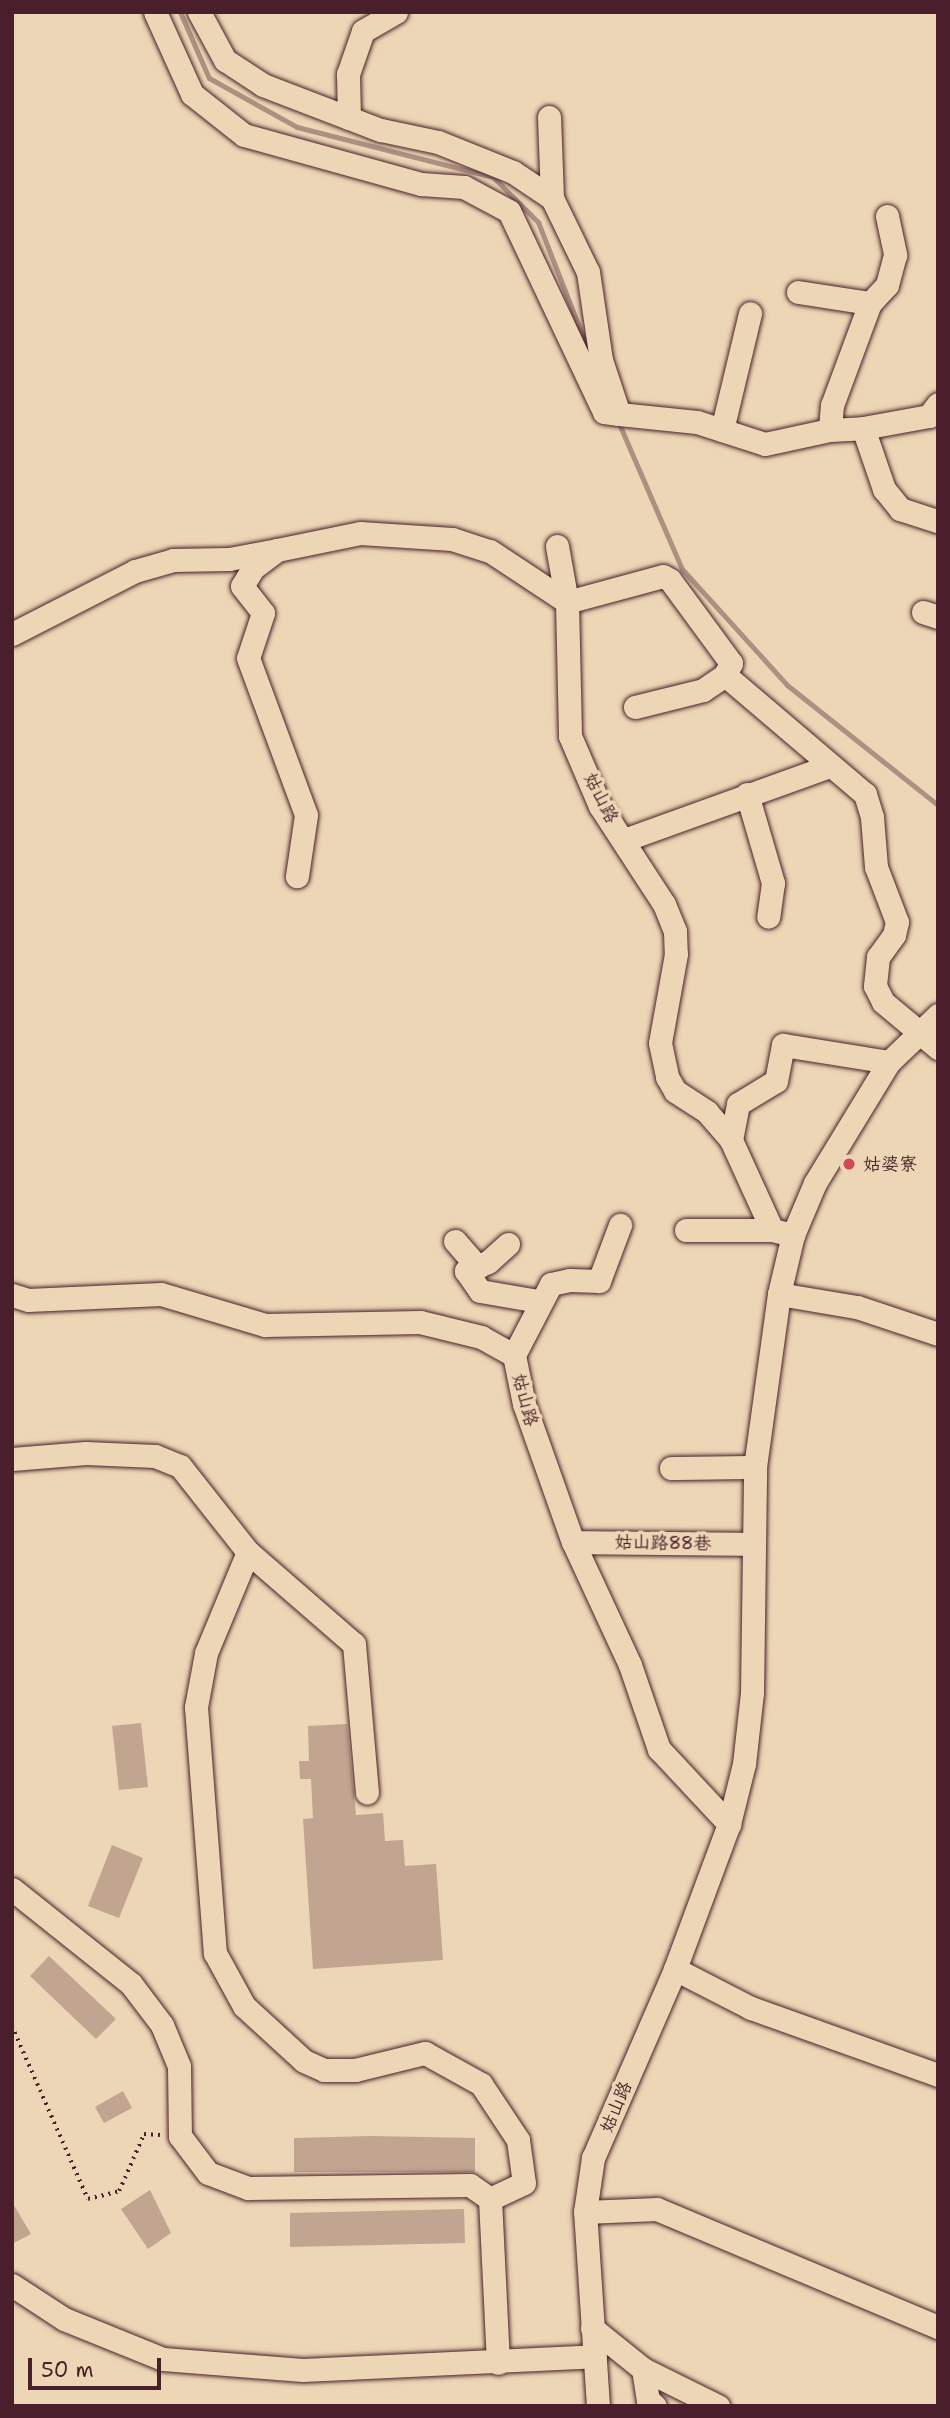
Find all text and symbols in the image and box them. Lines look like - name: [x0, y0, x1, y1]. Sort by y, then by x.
- street label: 姑山路: [579, 769, 623, 827]
- place label: 姑婆寮: [863, 1153, 917, 1175]
- marker: 姑婆寮: [841, 1156, 857, 1172]
- street label: 姑山路: [508, 1371, 542, 1429]
- street label: 姑山路88巷: [614, 1531, 712, 1555]
- street label: 姑山路: [596, 2078, 636, 2136]
- scale bar: [32, 2344, 164, 2388]
- text: 50 m: [41, 2356, 94, 2384]

